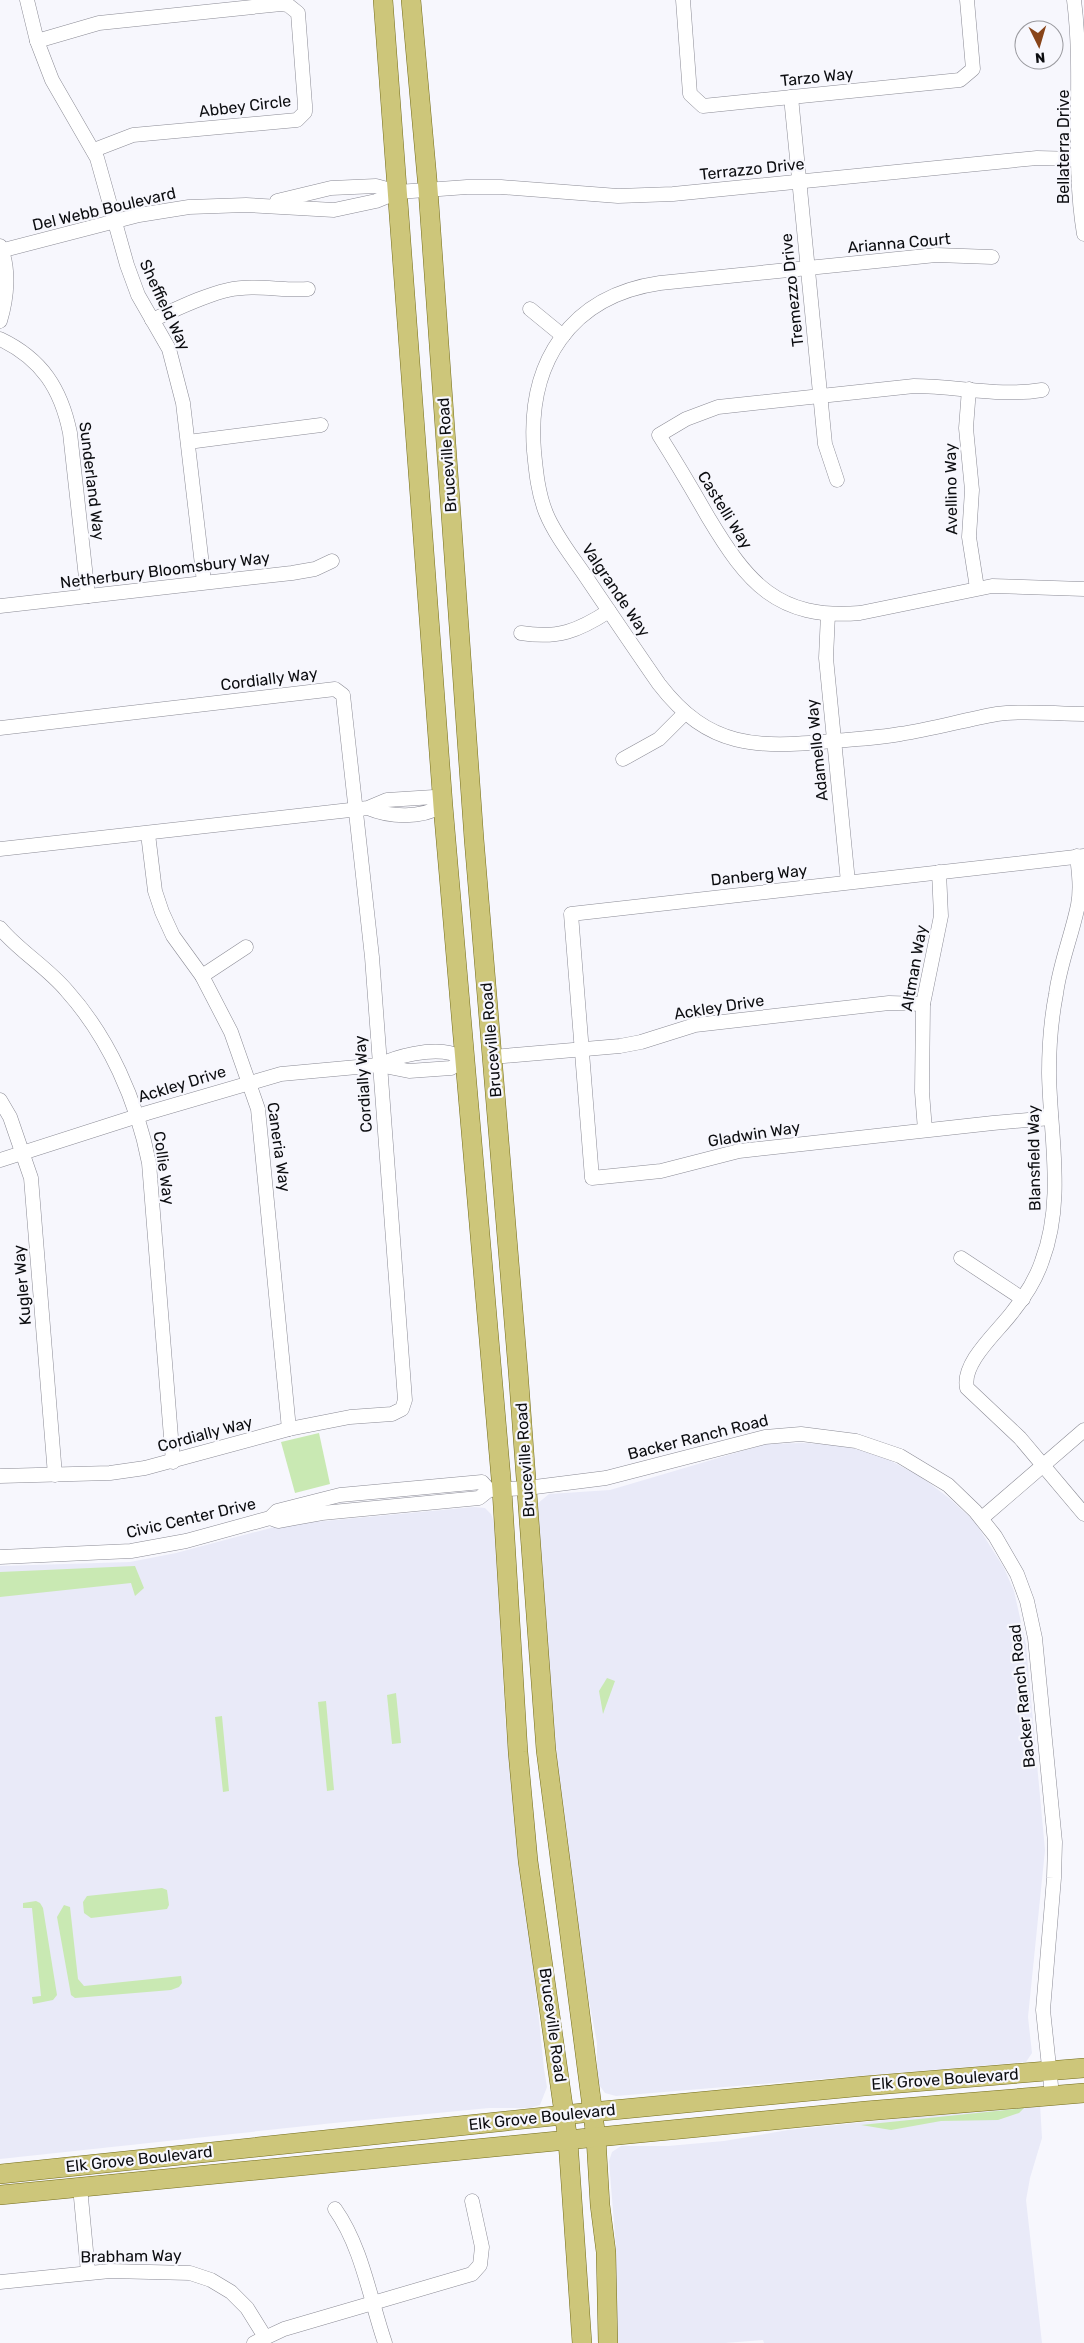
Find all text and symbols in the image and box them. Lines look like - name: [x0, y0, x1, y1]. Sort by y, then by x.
- north arrow: [1014, 20, 1064, 70]
- text: N: [1034, 49, 1046, 66]
- street label: Tarzo Way: [779, 64, 855, 90]
- street label: Bellaterra Drive: [1054, 90, 1073, 204]
- street label: Abbey Circle: [198, 91, 292, 121]
- street label: Terrazzo Drive: [699, 154, 805, 184]
- street label: Del Webb Boulevard: [30, 183, 178, 235]
- street label: Arianna Court: [847, 229, 951, 257]
- street label: Tremezzo Drive: [777, 232, 807, 348]
- street label: Sheffield Way: [136, 256, 194, 354]
- street label: Bruceville Road: [434, 397, 460, 513]
- street label: Sunderland Way: [75, 421, 109, 542]
- street label: Avellino Way: [941, 443, 961, 535]
- street label: Castelli Way: [694, 468, 756, 553]
- street label: Valgrande Way: [578, 540, 654, 640]
- street label: Netherbury Bloomsbury Way: [59, 548, 271, 592]
- street label: Cordially Way: [219, 664, 319, 694]
- street label: Adamello Way: [802, 698, 832, 802]
- street label: Danberg Way: [710, 860, 808, 890]
- street label: Altman Way: [897, 923, 931, 1013]
- street label: Bruceville Road: [477, 982, 505, 1098]
- street label: Ackley Drive: [673, 990, 766, 1024]
- street label: Cordially Way: [350, 1034, 376, 1133]
- street label: Ackley Drive: [136, 1062, 228, 1106]
- street label: Caneria Way: [263, 1101, 295, 1193]
- street label: Blansfield Way: [1024, 1105, 1044, 1211]
- street label: Gladwin Way: [707, 1117, 802, 1151]
- street label: Collie Way: [149, 1130, 179, 1206]
- street label: Kugler Way: [9, 1244, 35, 1326]
- street label: Bruceville Road: [512, 1402, 538, 1518]
- street label: Backer Ranch Road: [626, 1410, 770, 1464]
- street label: Cordially Way: [155, 1412, 255, 1456]
- street label: Civic Center Drive: [124, 1494, 258, 1542]
- street label: Backer Ranch Road: [1005, 1623, 1039, 1769]
- street label: Bruceville Road: [536, 1967, 570, 2083]
- street label: Elk Grove Boulevard: [871, 2064, 1019, 2094]
- street label: Elk Grove Boulevard: [468, 2100, 616, 2134]
- street label: Elk Grove Boulevard: [65, 2142, 213, 2176]
- street label: Brabham Way: [80, 2246, 182, 2266]

